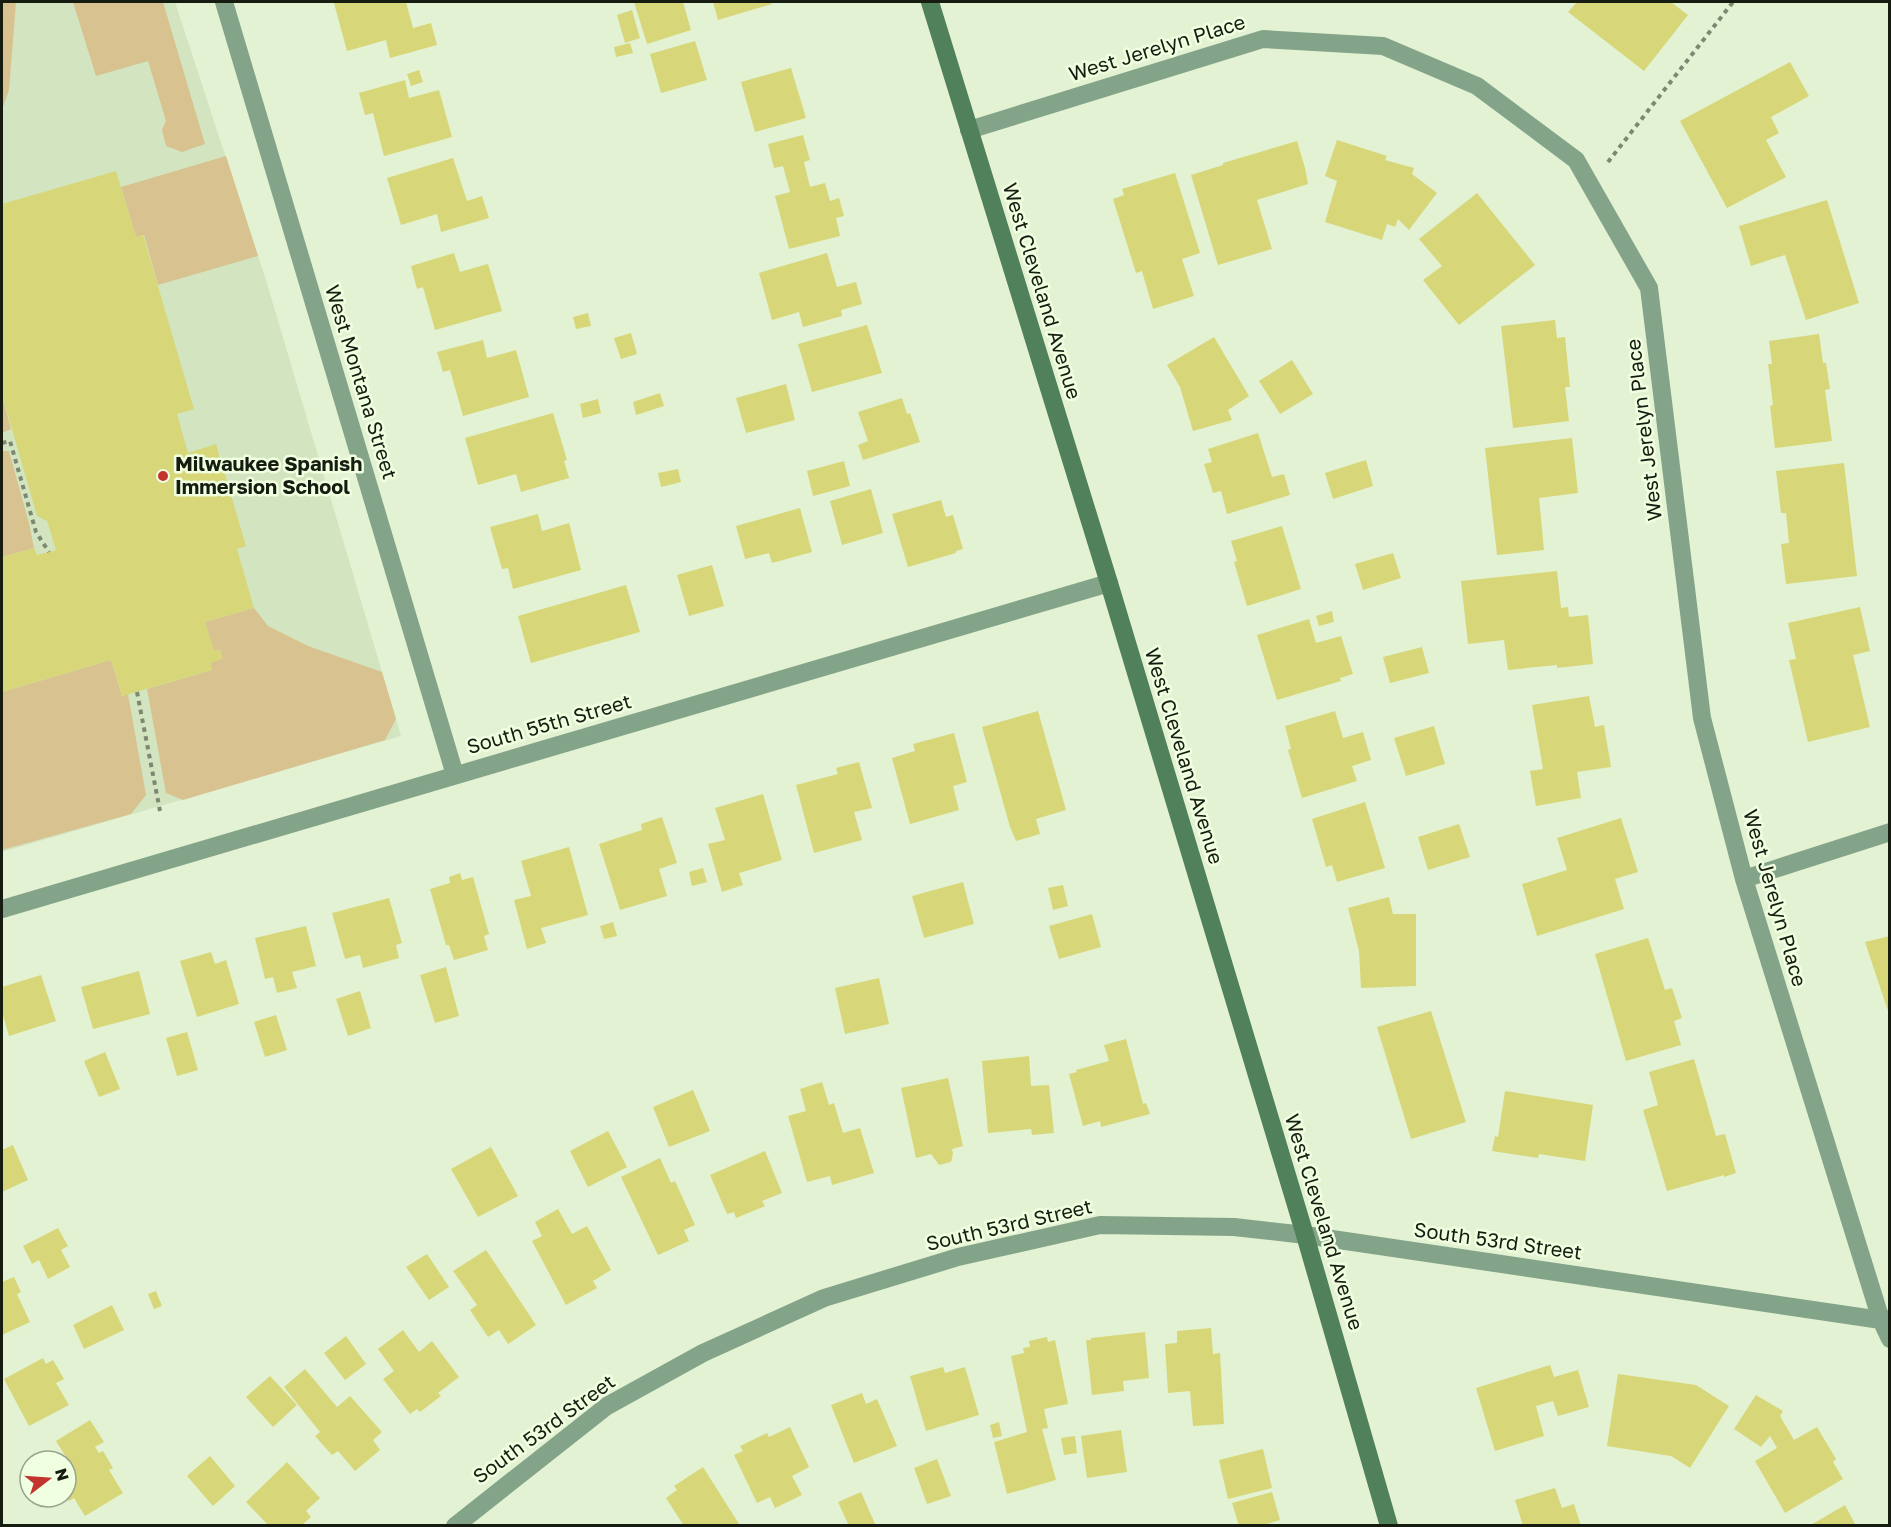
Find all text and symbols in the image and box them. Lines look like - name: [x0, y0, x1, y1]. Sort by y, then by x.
- street label: West Jerelyn Place: [1066, 9, 1248, 85]
- street label: West Cleveland Avenue: [999, 180, 1087, 402]
- street label: West Montana Street: [321, 282, 403, 482]
- street label: West Jerelyn Place: [1620, 338, 1666, 523]
- place label: Milwaukee Spanish Immersion School: [175, 451, 362, 498]
- marker: Milwaukee Spanish Immersion School: [156, 469, 170, 483]
- street label: West Cleveland Avenue: [1141, 645, 1229, 867]
- street label: South 55th Street: [464, 688, 634, 758]
- street label: West Jerelyn Place: [1739, 806, 1813, 989]
- street label: West Cleveland Avenue: [1281, 1111, 1369, 1333]
- street label: South 53rd Street: [923, 1193, 1094, 1255]
- street label: South 53rd Street: [1412, 1216, 1584, 1264]
- street label: South 53rd Street: [468, 1369, 619, 1488]
- north arrow: [18, 1449, 78, 1509]
- text: N: [51, 1466, 74, 1483]

